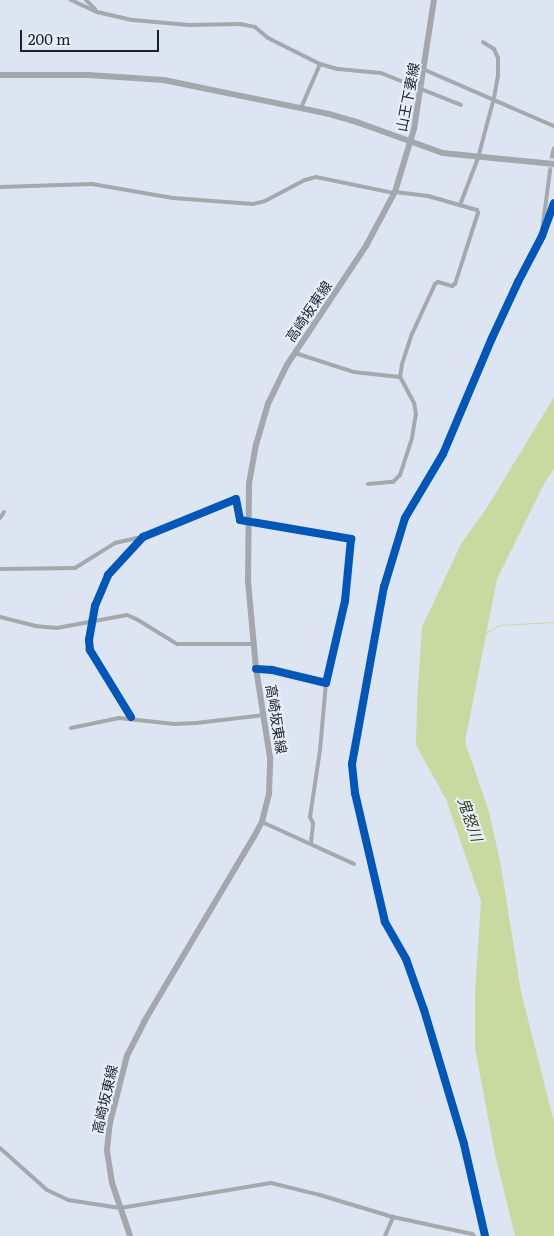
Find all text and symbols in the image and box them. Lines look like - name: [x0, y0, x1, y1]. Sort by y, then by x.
- scale bar: [22, 20, 161, 52]
- text: 200 m: [28, 27, 71, 50]
- street label: 山王下妻線: [392, 61, 422, 133]
- street label: 高崎坂東線: [281, 277, 335, 345]
- street label: 高崎坂東線: [263, 683, 291, 755]
- water label: 鬼怒川: [455, 795, 487, 843]
- street label: 高崎坂東線: [88, 1063, 120, 1135]

